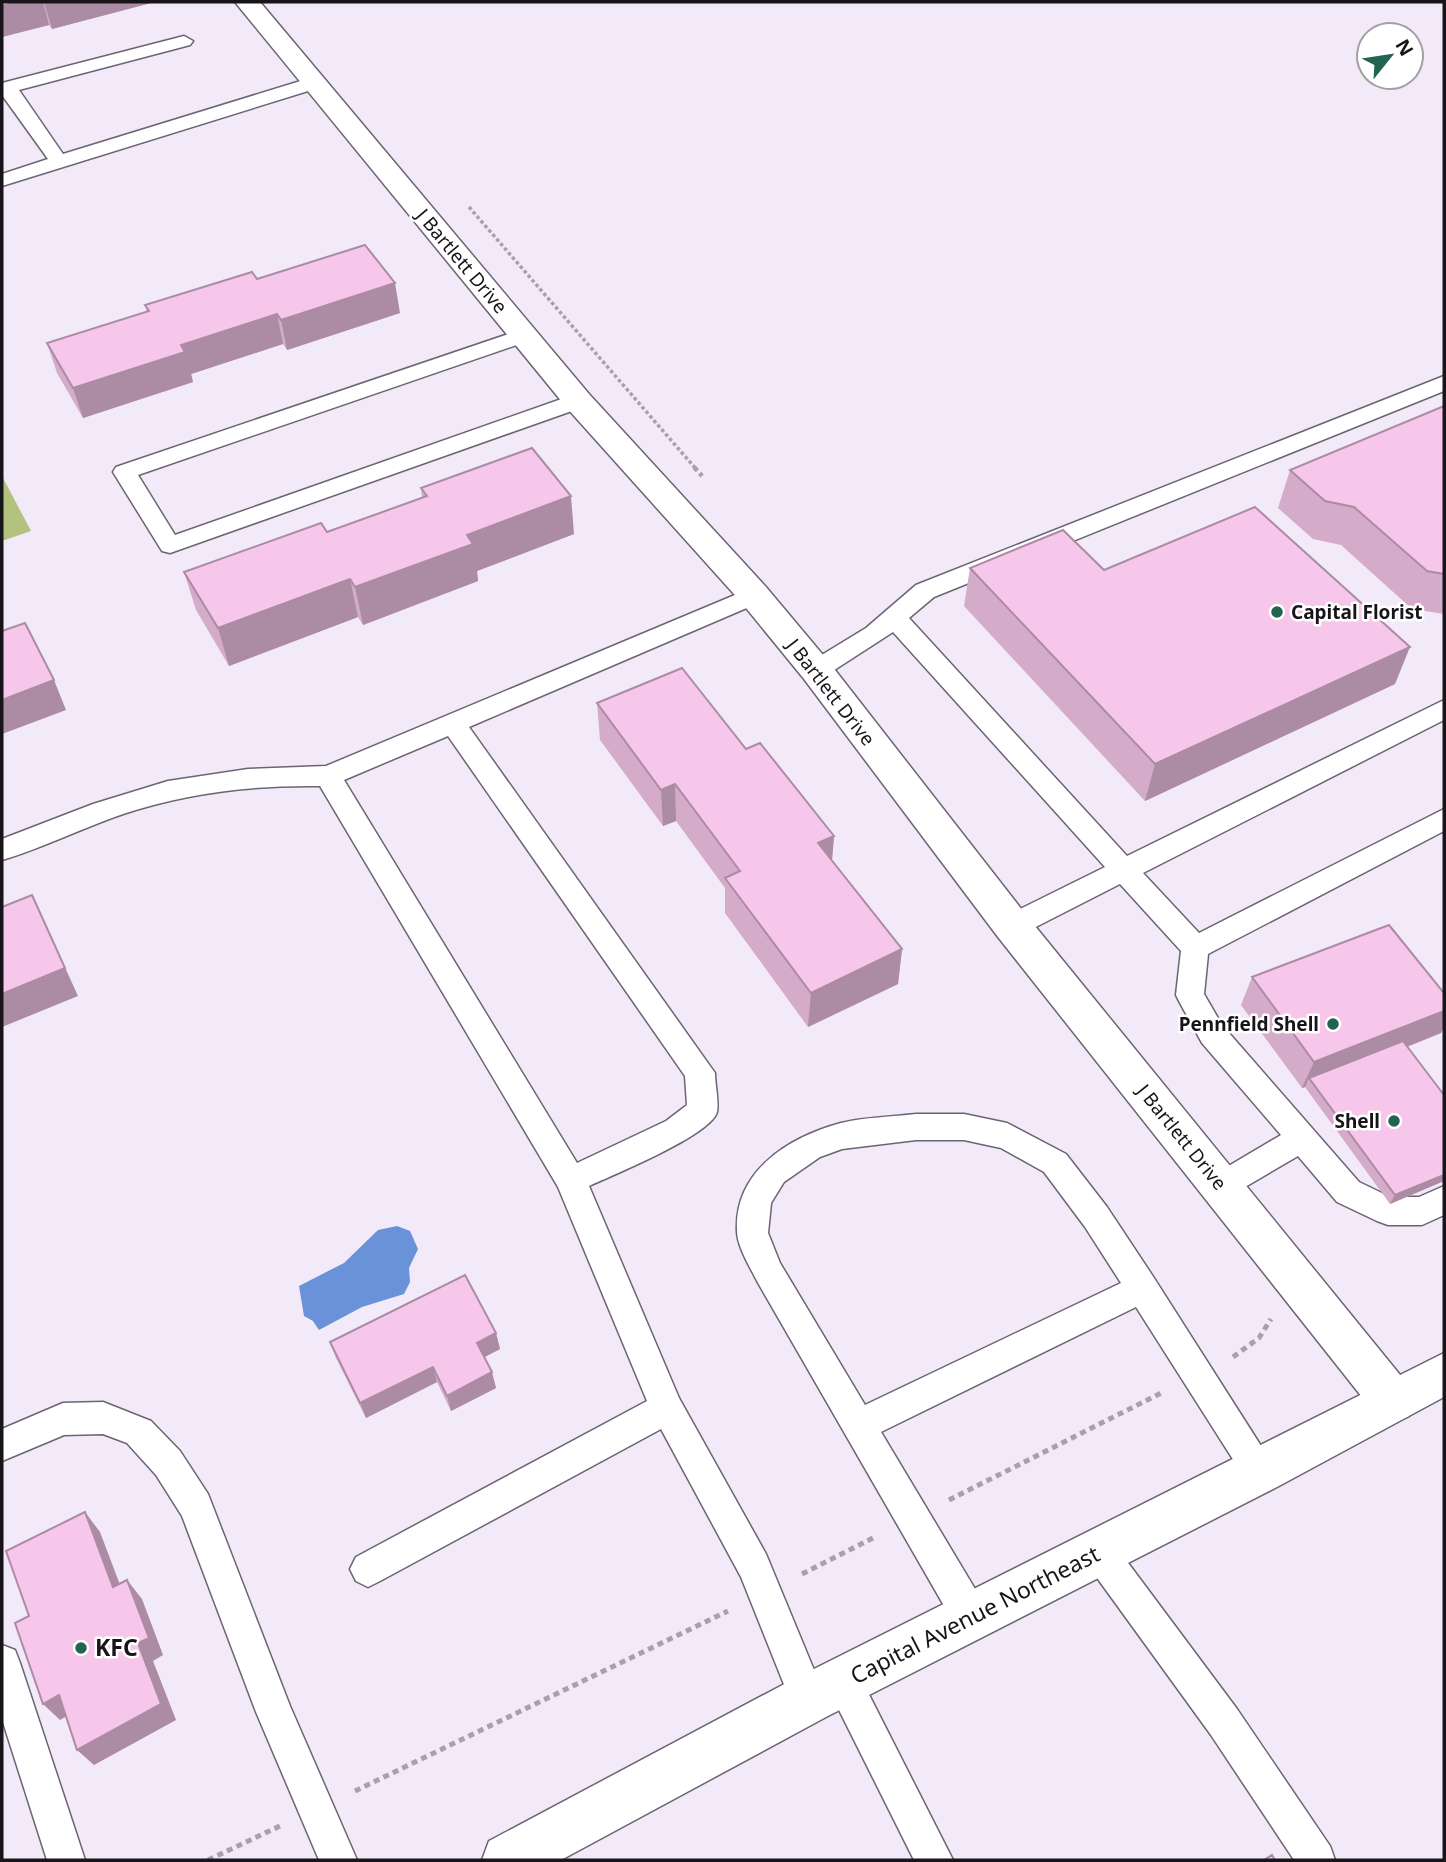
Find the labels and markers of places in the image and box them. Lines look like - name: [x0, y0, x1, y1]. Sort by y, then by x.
- place label: Capital Florist: [1291, 599, 1422, 625]
- marker: Capital Florist: [1269, 604, 1285, 620]
- place label: Pennfield Shell: [1179, 1011, 1319, 1037]
- marker: Pennfield Shell: [1325, 1016, 1341, 1032]
- place label: Shell: [1335, 1108, 1380, 1134]
- marker: Shell: [1386, 1113, 1402, 1129]
- place label: KFC: [95, 1631, 138, 1663]
- marker: KFC: [73, 1640, 89, 1656]

